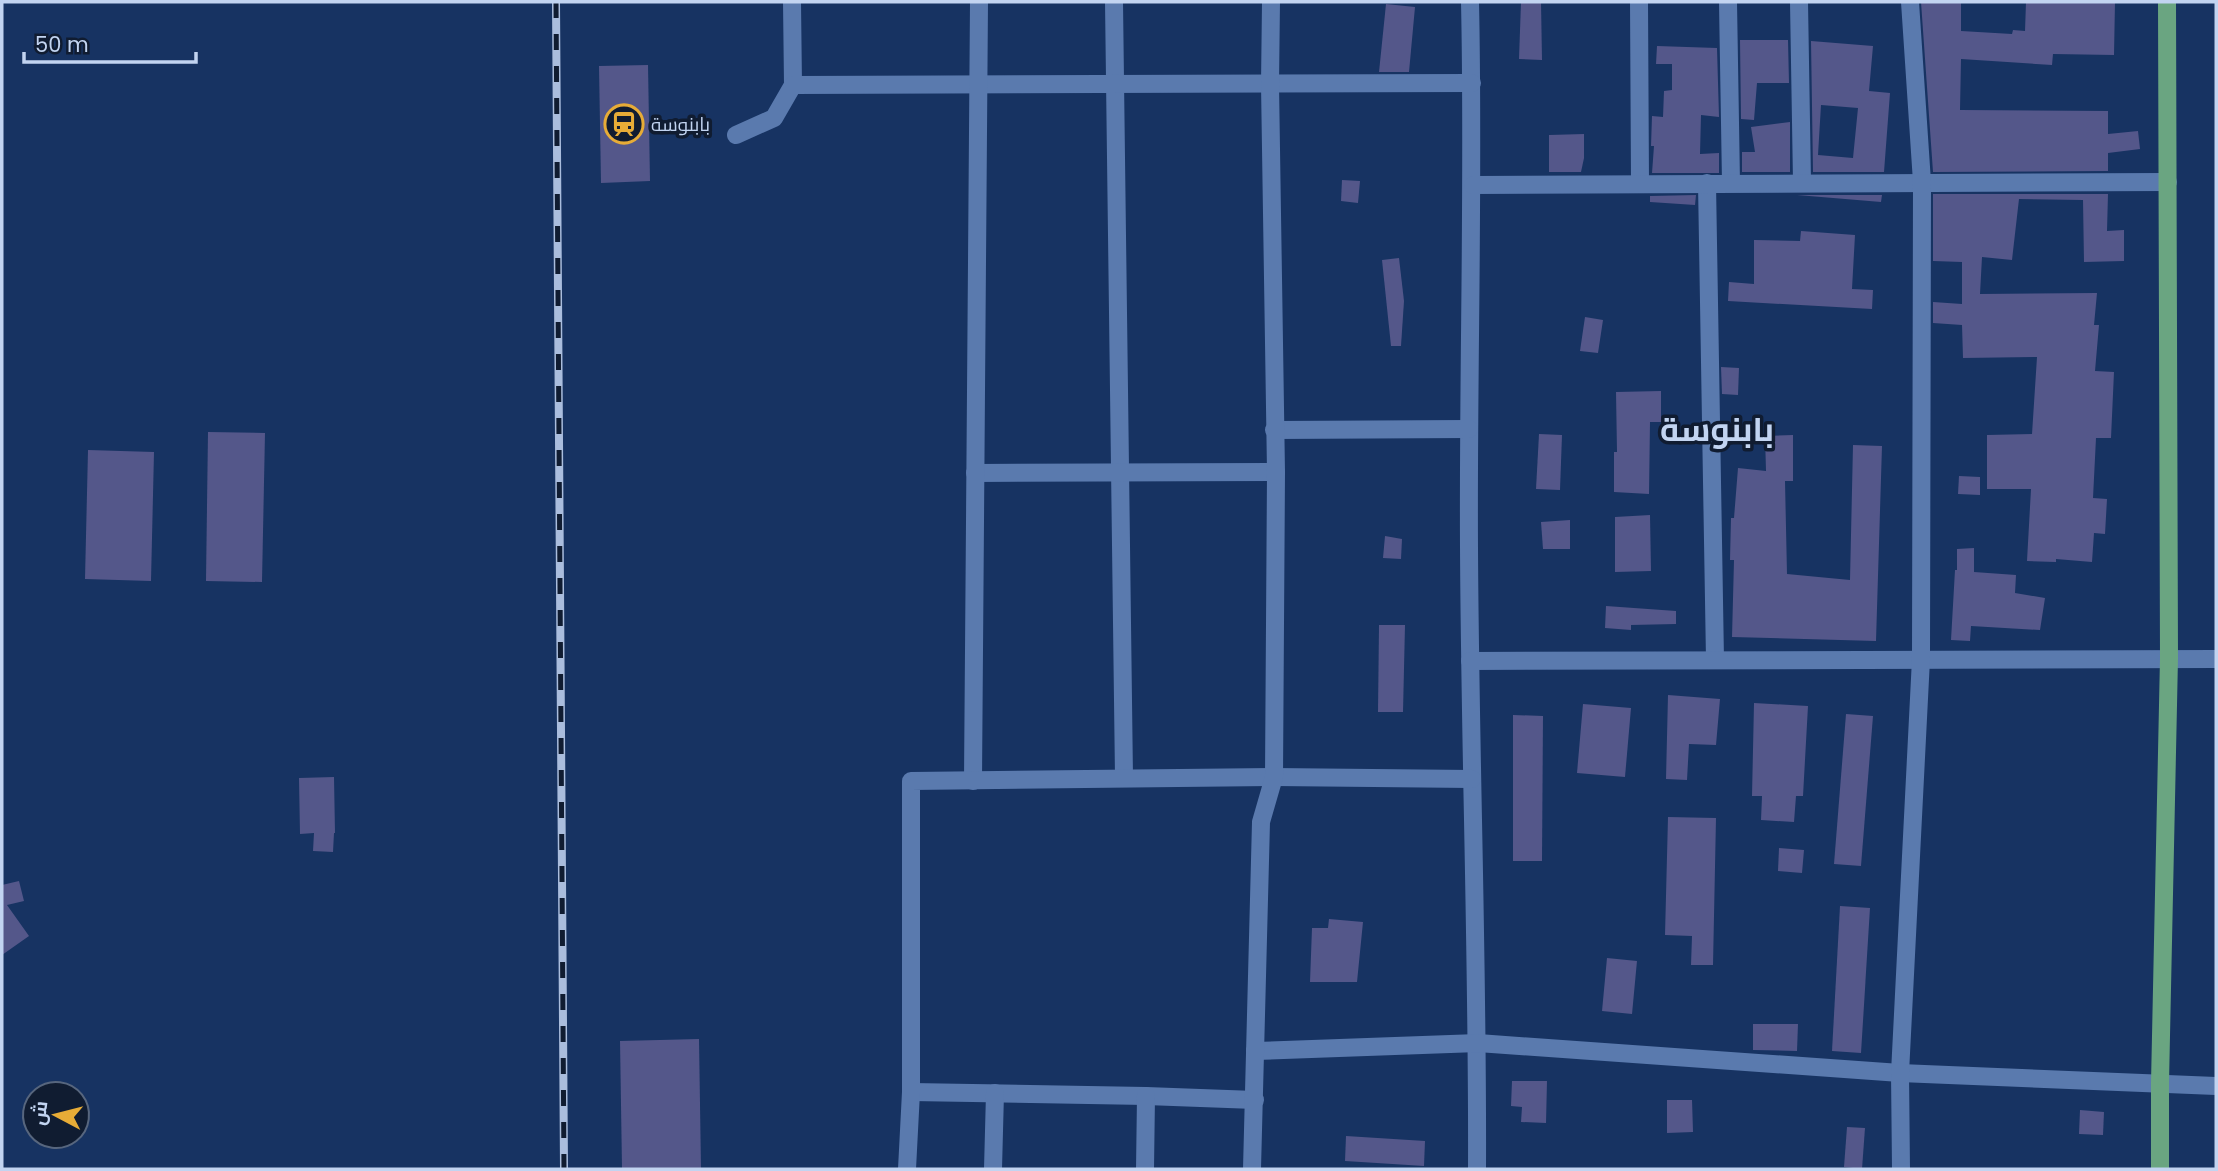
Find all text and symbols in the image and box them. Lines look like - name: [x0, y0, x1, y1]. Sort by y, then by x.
- scale bar: [24, 21, 196, 65]
- text: 50 m: [35, 30, 89, 59]
- station icon: بابنوسة: [603, 103, 645, 145]
- place label: بابنوسة: [651, 111, 710, 138]
- district label: بابنوسة: [1660, 406, 1774, 453]
- north arrow: [21, 1080, 91, 1150]
- text: ش: [25, 1099, 55, 1127]

